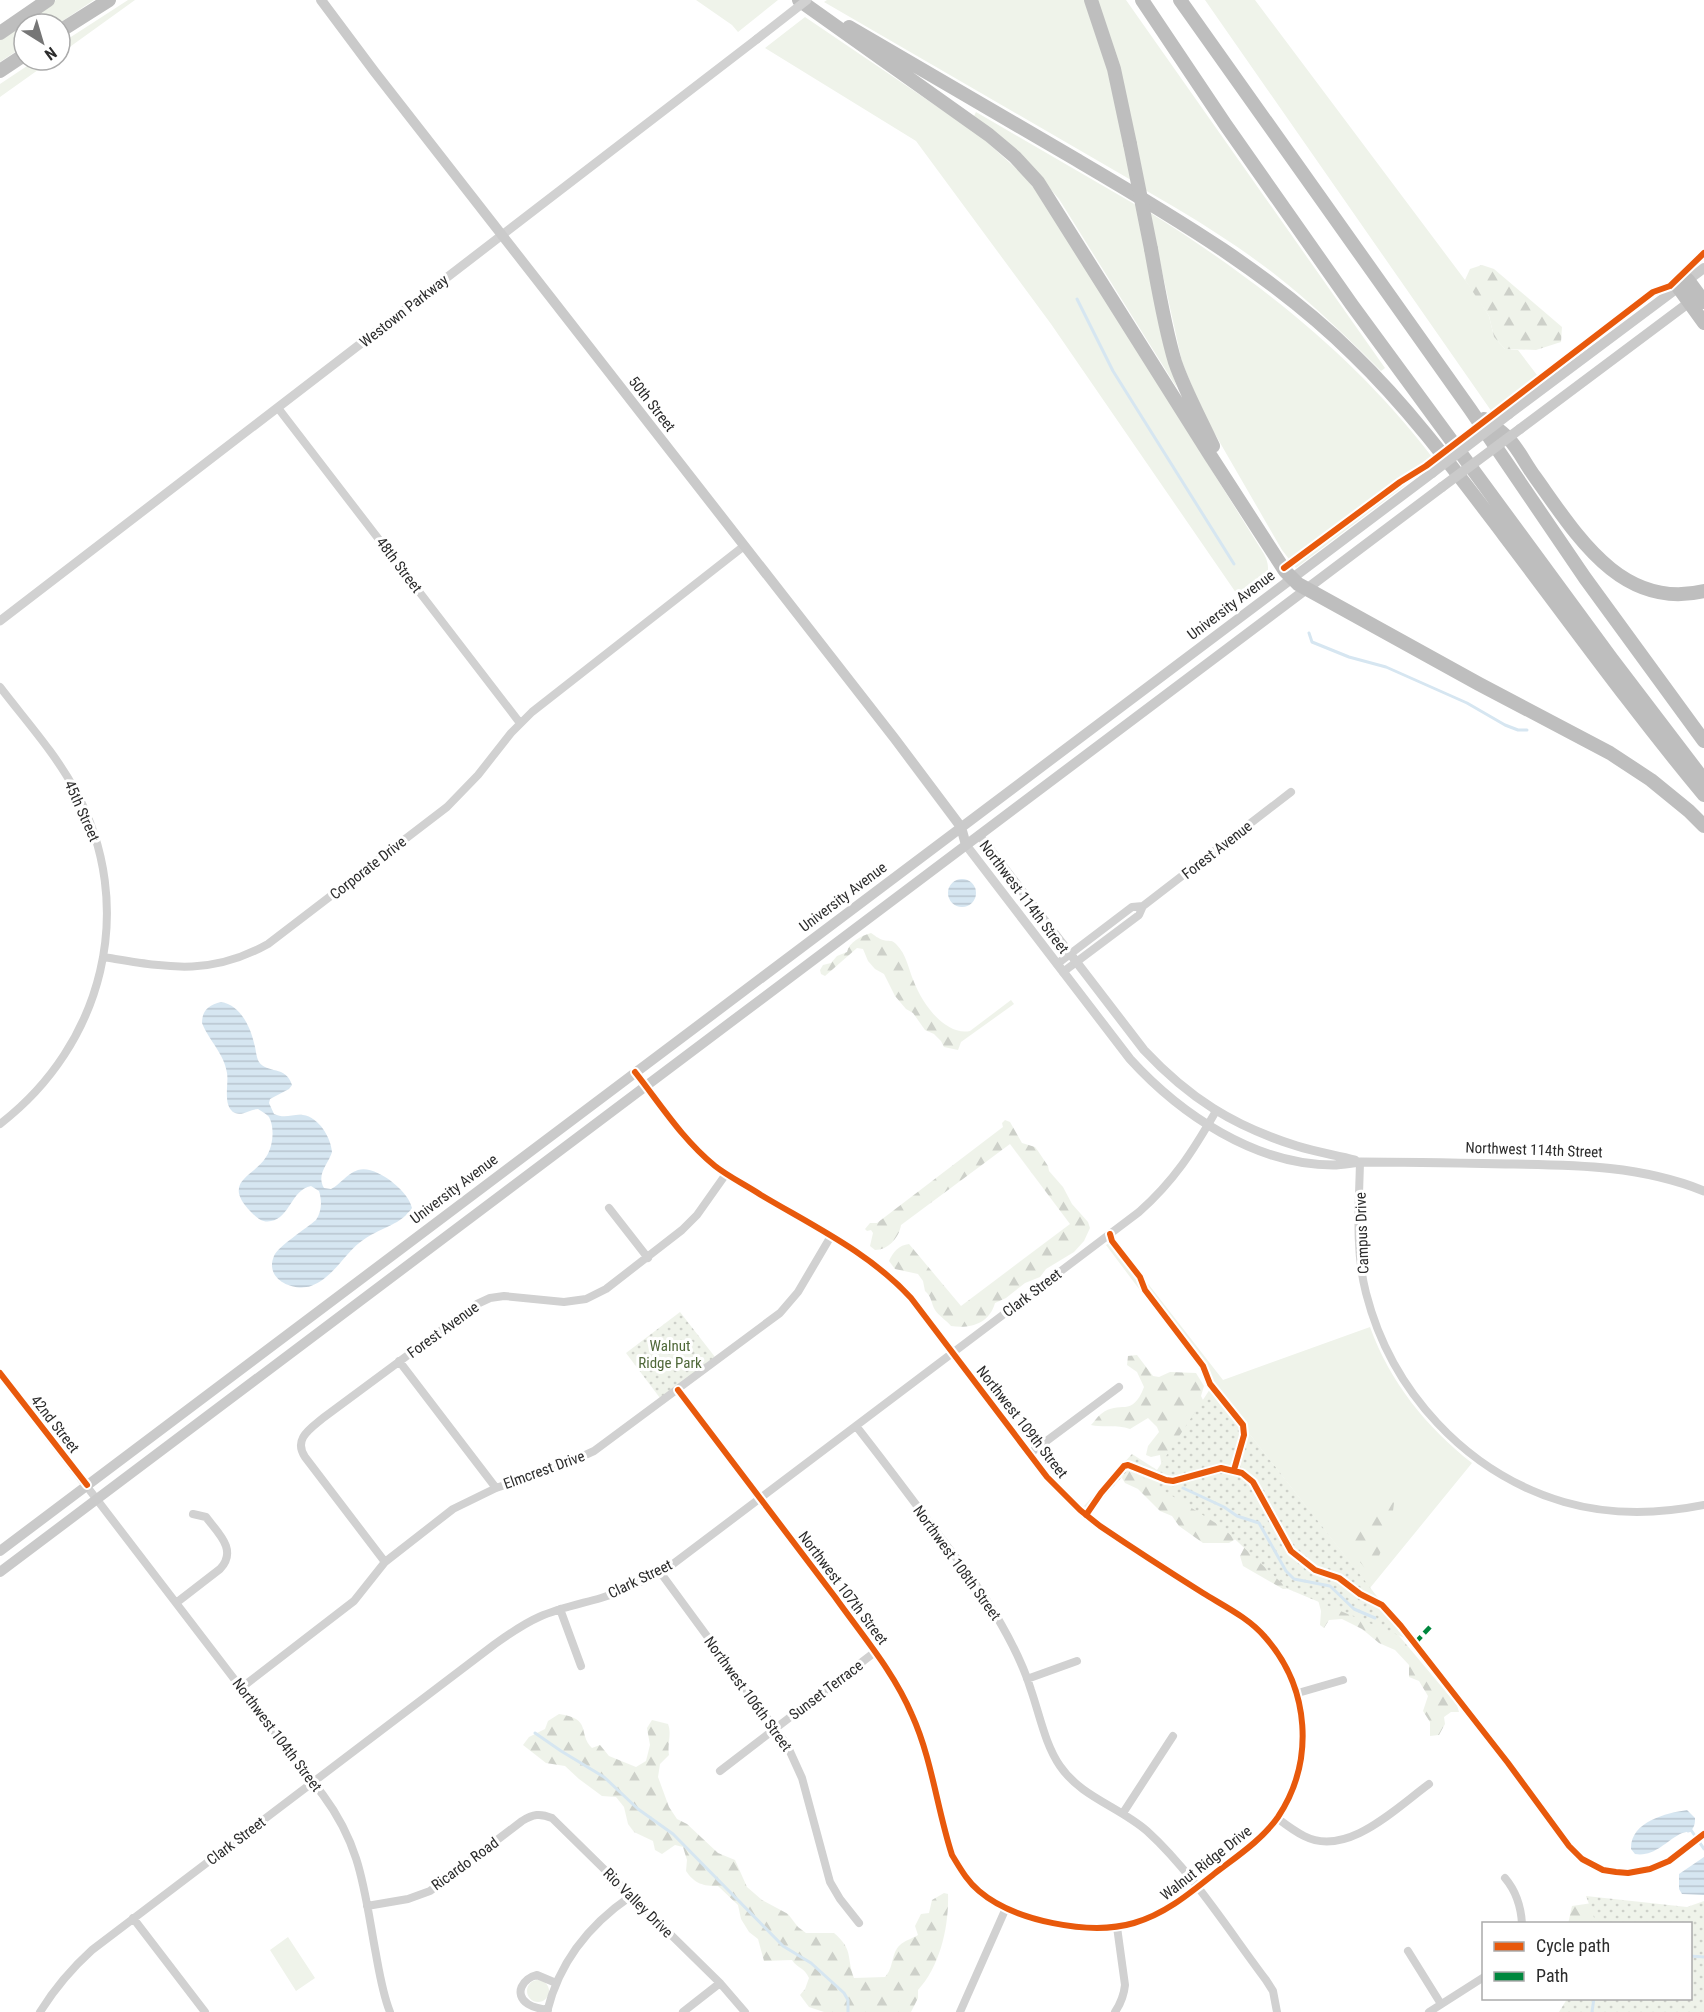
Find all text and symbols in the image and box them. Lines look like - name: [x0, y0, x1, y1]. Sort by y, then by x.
- north arrow: [12, 12, 72, 72]
- text: N: [41, 43, 60, 64]
- street label: Westown Parkway: [356, 271, 452, 351]
- street label: 50th Street: [625, 373, 679, 435]
- street label: 48th Street: [372, 534, 426, 596]
- street label: University Avenue: [1184, 566, 1278, 644]
- street label: 45th Street: [61, 778, 103, 844]
- street label: Forest Avenue: [1178, 817, 1256, 883]
- street label: Corporate Drive: [326, 833, 410, 903]
- street label: Northwest 114th Street: [975, 837, 1073, 957]
- street label: University Avenue: [796, 858, 890, 936]
- street label: Northwest 114th Street: [1465, 1139, 1603, 1161]
- street label: University Avenue: [407, 1150, 501, 1228]
- street label: Campus Drive: [1352, 1192, 1372, 1274]
- street label: Clark Street: [999, 1265, 1065, 1321]
- street label: Forest Avenue: [404, 1298, 482, 1362]
- park label: Walnut Ridge Park: [638, 1337, 702, 1372]
- street label: Northwest 109th Street: [973, 1362, 1071, 1482]
- street label: 42nd Street: [27, 1392, 83, 1456]
- street label: Elmcrest Drive: [501, 1447, 587, 1493]
- street label: Northwest 108th Street: [909, 1502, 1005, 1624]
- street label: Northwest 107th Street: [794, 1528, 892, 1648]
- street label: Clark Street: [605, 1556, 675, 1602]
- street label: Northwest 106th Street: [700, 1633, 796, 1755]
- street label: Sunset Terrace: [785, 1656, 867, 1724]
- street label: Northwest 104th Street: [228, 1675, 326, 1795]
- street label: Clark Street: [203, 1813, 269, 1869]
- street label: Walnut Ridge Drive: [1157, 1822, 1255, 1904]
- street label: Ricardo Road: [428, 1834, 502, 1894]
- street label: Rio Valley Drive: [599, 1864, 677, 1942]
- legend: [1482, 1922, 1692, 2000]
- text: Cycle path: [1536, 1935, 1610, 1956]
- text: Path: [1536, 1965, 1569, 1986]

